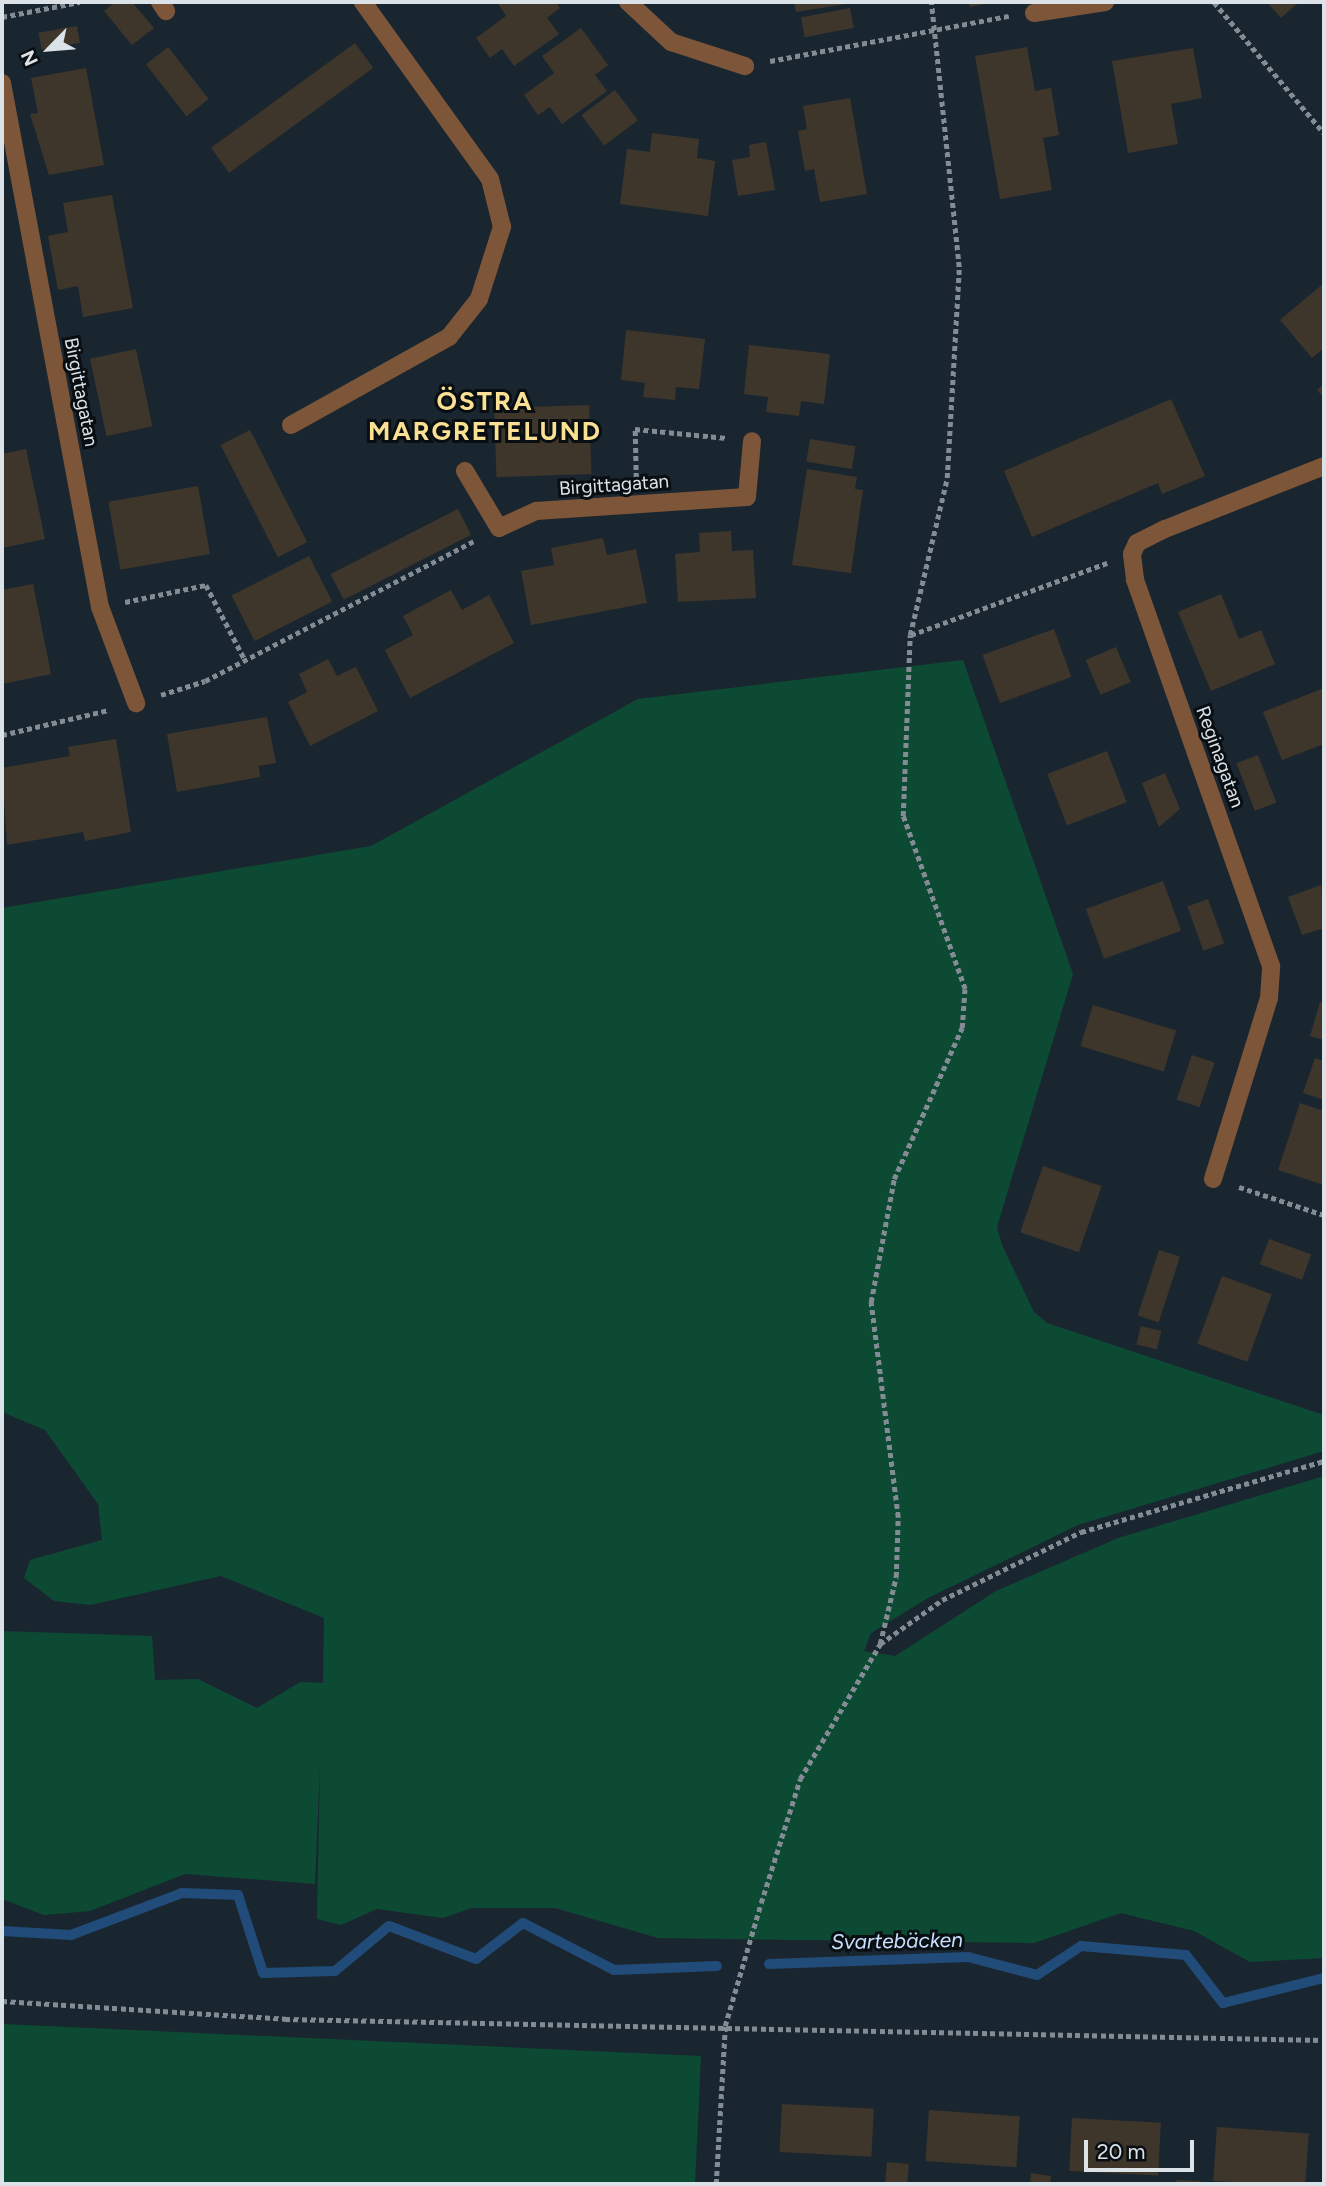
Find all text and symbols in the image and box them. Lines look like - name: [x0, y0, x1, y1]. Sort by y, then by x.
- north arrow: [14, 14, 84, 84]
- text: N: [16, 47, 43, 70]
- street label: Birgittagatan: [59, 336, 103, 448]
- district label: ÖSTRA MARGRETELUND: [369, 386, 601, 448]
- street label: Birgittagatan: [558, 470, 670, 500]
- street label: Reginagatan: [1191, 703, 1249, 811]
- water label: Svartebäcken: [831, 1927, 963, 1955]
- scale bar: [1088, 2126, 1198, 2170]
- text: 20 m: [1097, 2139, 1145, 2164]

